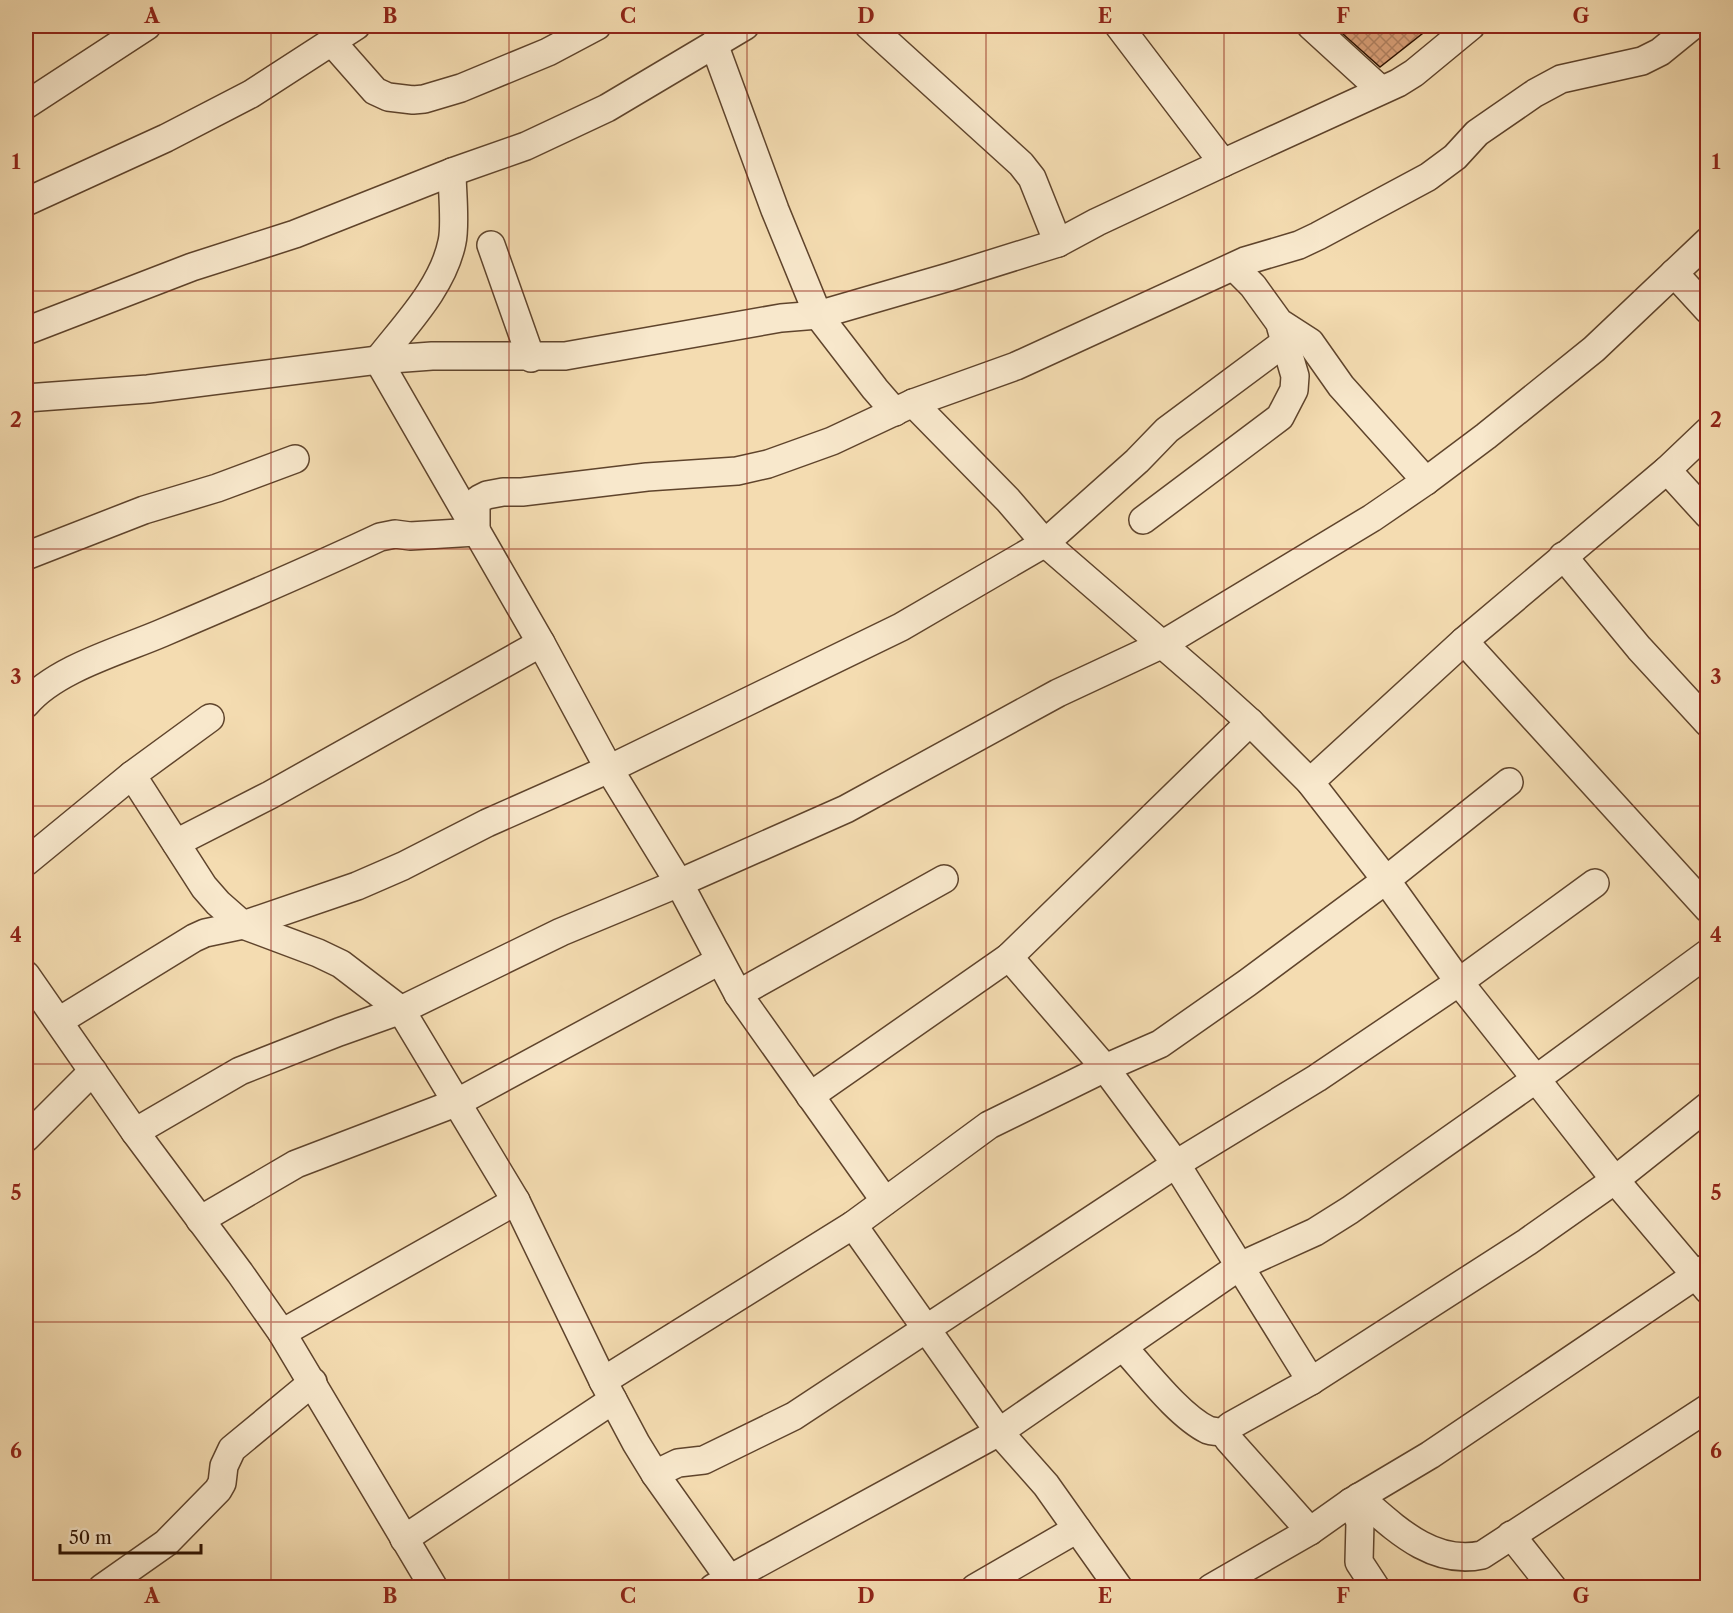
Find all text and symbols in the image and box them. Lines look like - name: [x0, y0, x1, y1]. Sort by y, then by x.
- text: A: [143, 4, 160, 28]
- text: B: [383, 4, 398, 28]
- text: C: [620, 4, 636, 28]
- text: D: [857, 4, 875, 28]
- text: E: [1098, 4, 1112, 28]
- text: F: [1336, 4, 1350, 28]
- text: G: [1573, 4, 1590, 28]
- text: 1: [12, 150, 21, 174]
- text: 1: [1712, 150, 1721, 174]
- text: 2: [10, 408, 22, 432]
- text: 2: [1710, 408, 1722, 432]
- text: 3: [10, 665, 22, 689]
- text: 3: [1710, 665, 1722, 689]
- text: 4: [10, 923, 22, 947]
- text: 4: [1710, 923, 1722, 947]
- text: 5: [10, 1181, 22, 1205]
- text: 5: [1710, 1181, 1722, 1205]
- text: 6: [10, 1439, 22, 1463]
- text: 6: [1710, 1439, 1722, 1463]
- scale bar: [60, 1517, 201, 1555]
- text: 50 m: [69, 1527, 112, 1549]
- text: A: [143, 1584, 160, 1608]
- text: B: [383, 1584, 398, 1608]
- text: C: [620, 1584, 636, 1608]
- text: D: [857, 1584, 875, 1608]
- text: E: [1098, 1584, 1112, 1608]
- text: F: [1336, 1584, 1350, 1608]
- text: G: [1573, 1584, 1590, 1608]

